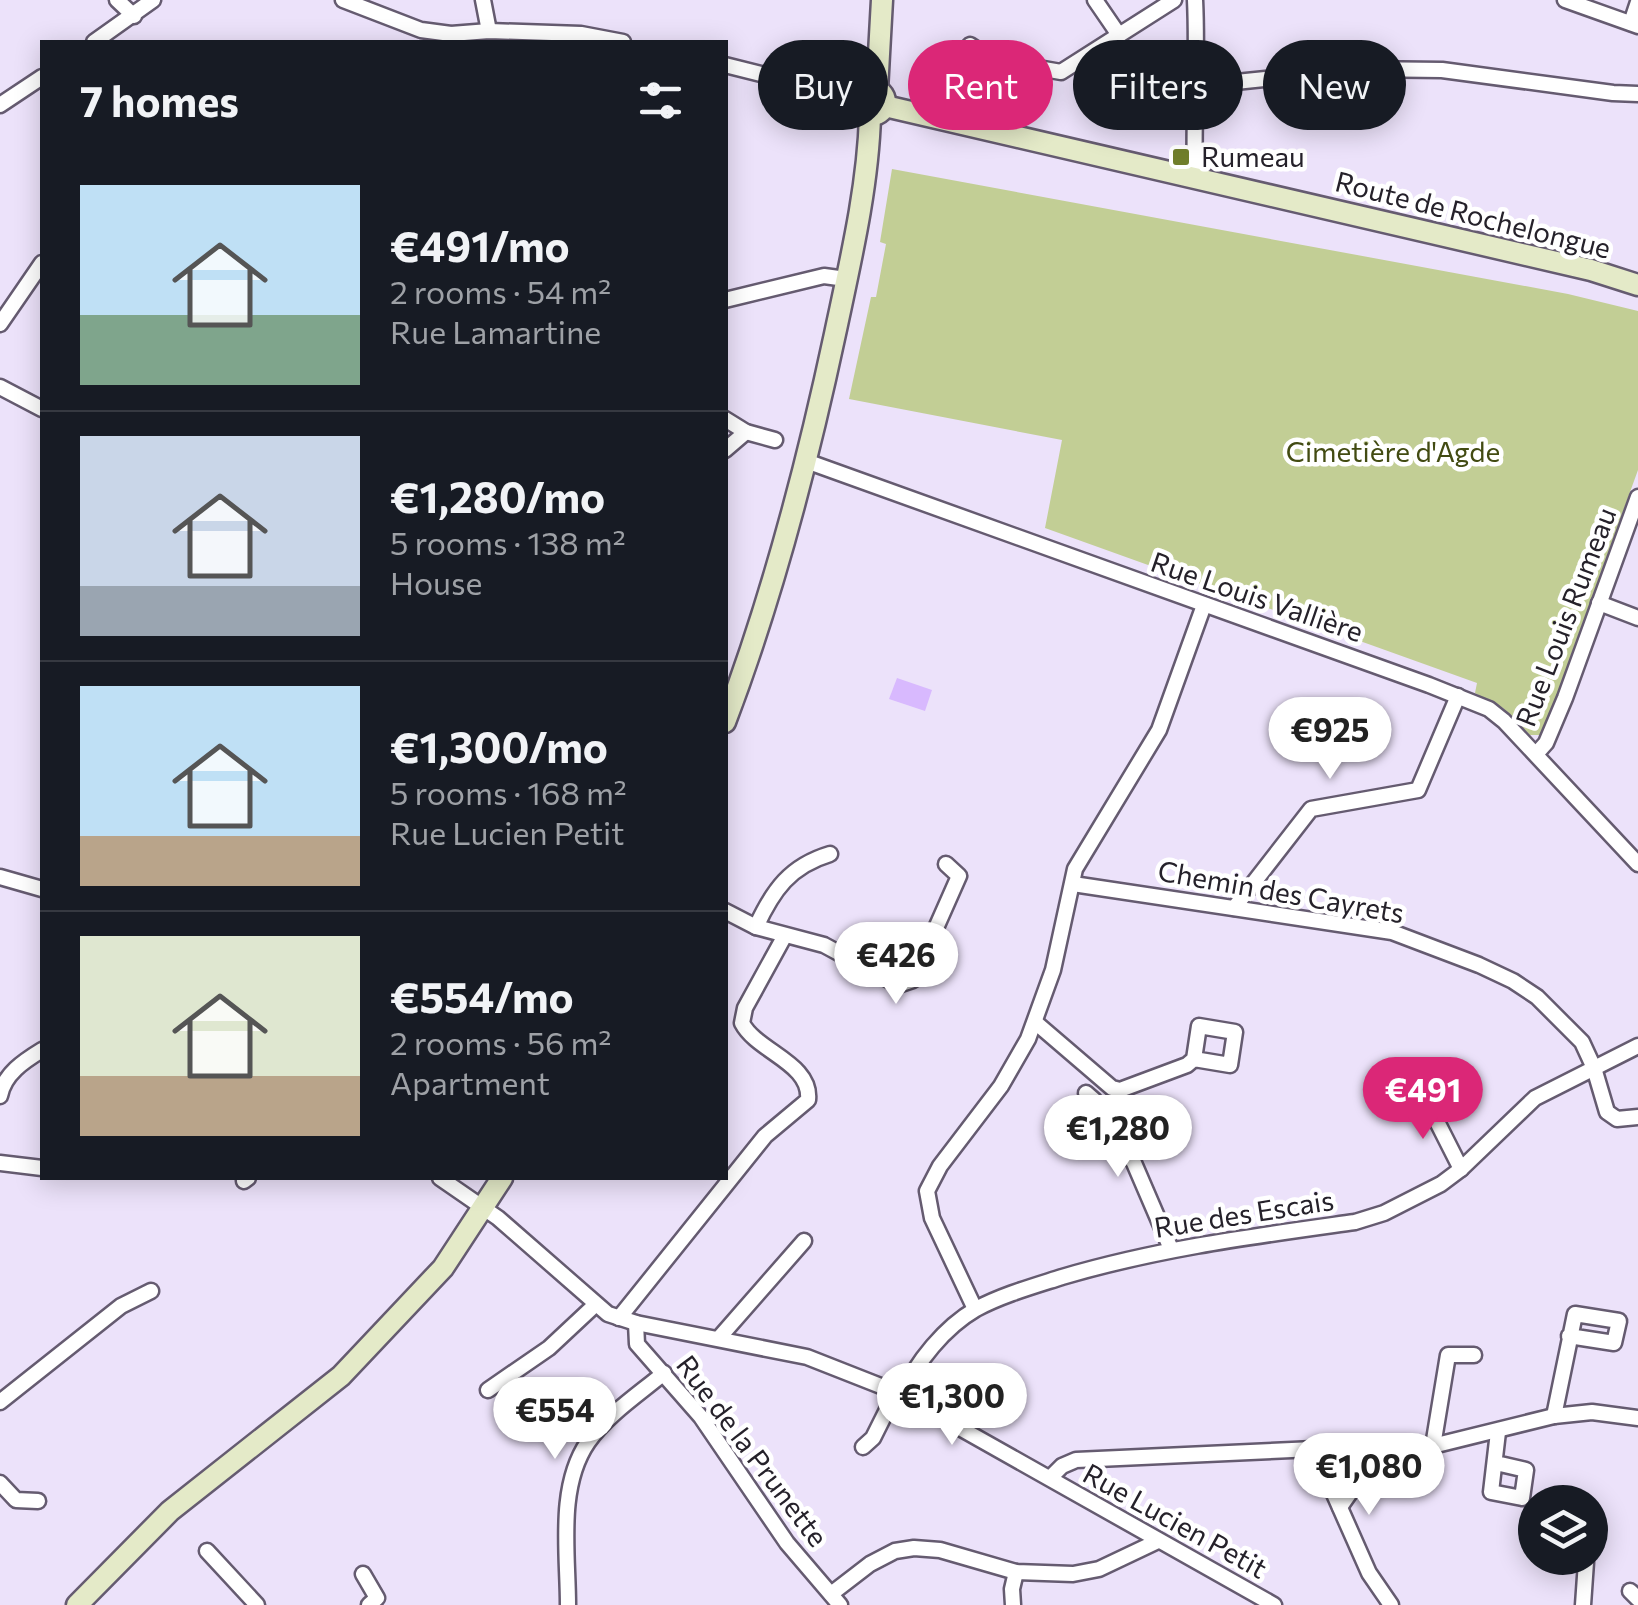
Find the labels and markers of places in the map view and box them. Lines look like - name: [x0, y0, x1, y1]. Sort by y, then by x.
- place label: Rumeau: [1201, 139, 1305, 173]
- marker: Rumeau: [1170, 146, 1192, 168]
- pin: €925: [1271, 697, 1389, 782]
- pin: €426: [837, 922, 955, 1007]
- pin: €491: [1364, 1057, 1482, 1142]
- pin: €1,280: [1037, 1095, 1199, 1180]
- pin: €1,300: [871, 1363, 1033, 1448]
- pin: €554: [496, 1377, 614, 1462]
- pin: €1,080: [1288, 1433, 1450, 1518]

